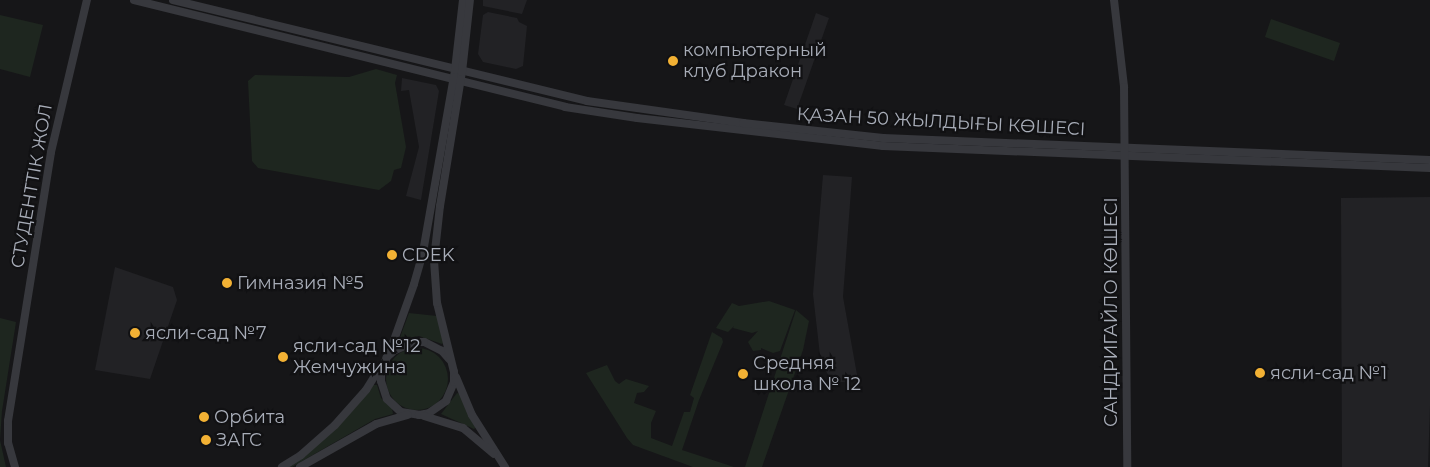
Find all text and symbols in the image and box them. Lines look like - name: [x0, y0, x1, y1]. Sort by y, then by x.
- place label: компьютерный клуб Дракон: [683, 40, 827, 82]
- marker: компьютерный клуб Дракон: [667, 55, 679, 67]
- street label: СТУДЕНТТІК ЖОЛ: [7, 102, 57, 270]
- street label: ҚАЗАН 50 ЖЫЛДЫҒЫ КӨШЕСІ: [796, 104, 1086, 140]
- street label: САНДРИГАЙЛО КӨШЕСІ: [1100, 197, 1122, 427]
- place label: CDEK: [402, 244, 454, 266]
- marker: CDEK: [386, 249, 398, 261]
- place label: Гимназия №5: [237, 272, 364, 294]
- marker: Гимназия №5: [221, 277, 233, 289]
- place label: ясли-сад №7: [145, 322, 267, 344]
- marker: ясли-сад №7: [129, 327, 141, 339]
- place label: ясли-сад №12 Жемчужина: [293, 336, 420, 378]
- marker: ясли-сад №12 Жемчужина: [277, 351, 289, 363]
- place label: Средняя школа № 12: [753, 353, 861, 396]
- place label: ясли-сад №1: [1270, 362, 1387, 384]
- marker: ясли-сад №1: [1254, 367, 1266, 379]
- marker: Средняя школа № 12: [737, 368, 749, 380]
- place label: Орбита: [214, 406, 285, 428]
- marker: Орбита: [198, 411, 210, 423]
- place label: ЗАГС: [216, 429, 262, 451]
- marker: ЗАГС: [200, 434, 212, 446]

